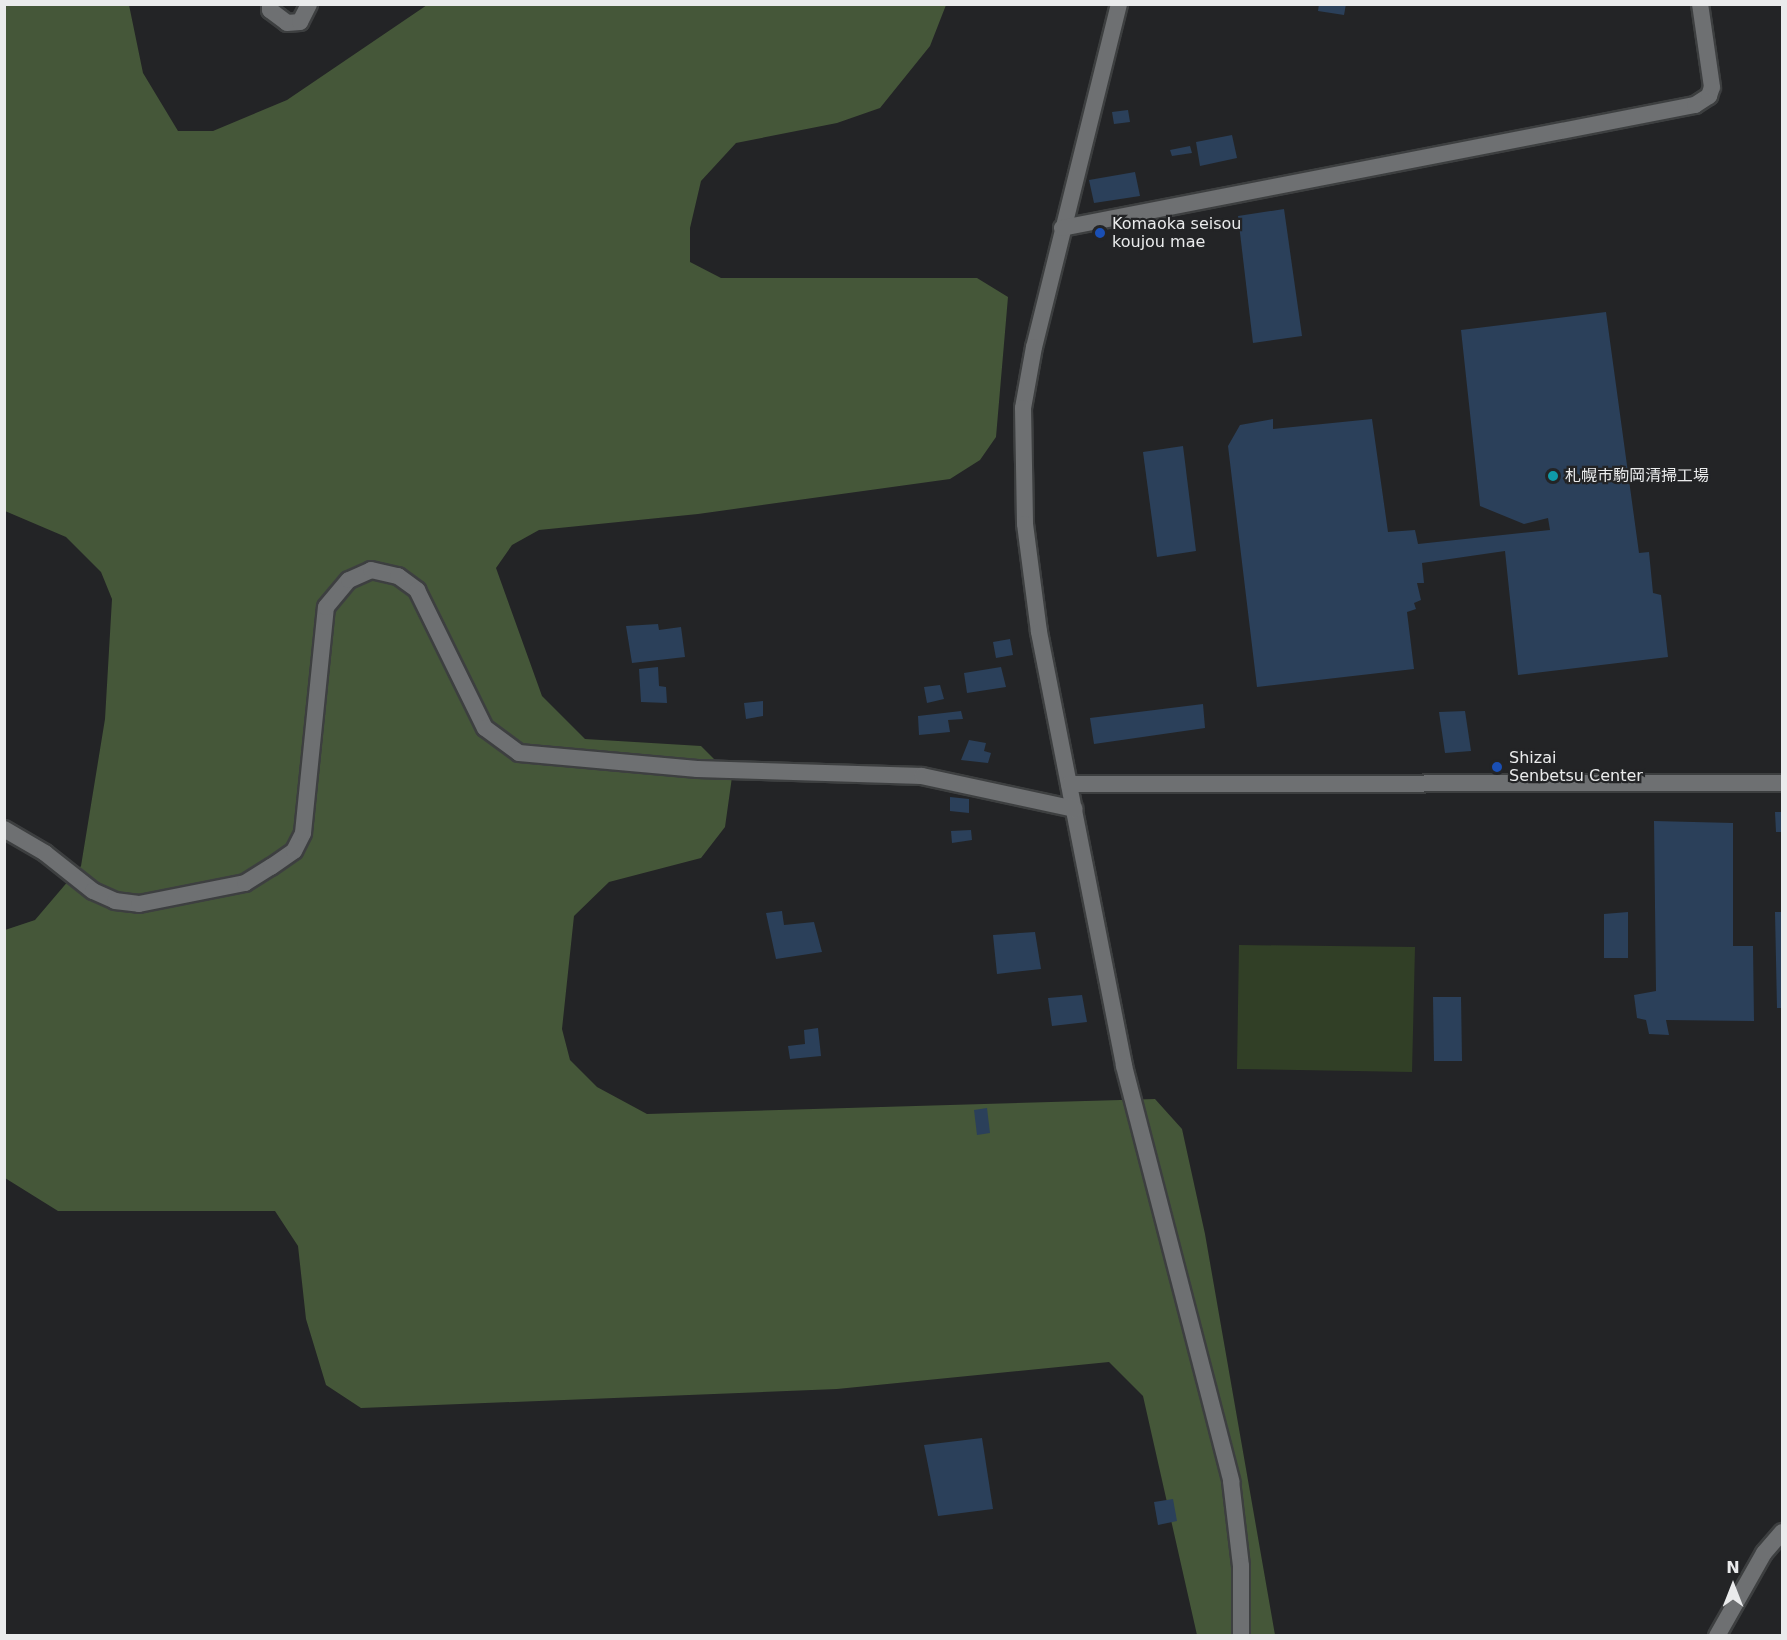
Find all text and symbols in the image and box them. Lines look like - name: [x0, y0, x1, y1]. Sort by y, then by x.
- place label: Komaoka seisou koujou mae: [1112, 214, 1241, 252]
- marker: Komaoka seisou koujou mae: [1093, 226, 1107, 240]
- place label: 札幌市駒岡清掃工場: [1565, 466, 1709, 486]
- marker: 札幌市駒岡清掃工場: [1546, 469, 1560, 483]
- place label: Shizai Senbetsu Center: [1509, 748, 1643, 786]
- marker: Shizai Senbetsu Center: [1490, 760, 1504, 774]
- north arrow: [1703, 1556, 1763, 1616]
- text: N: [1726, 1558, 1740, 1577]

